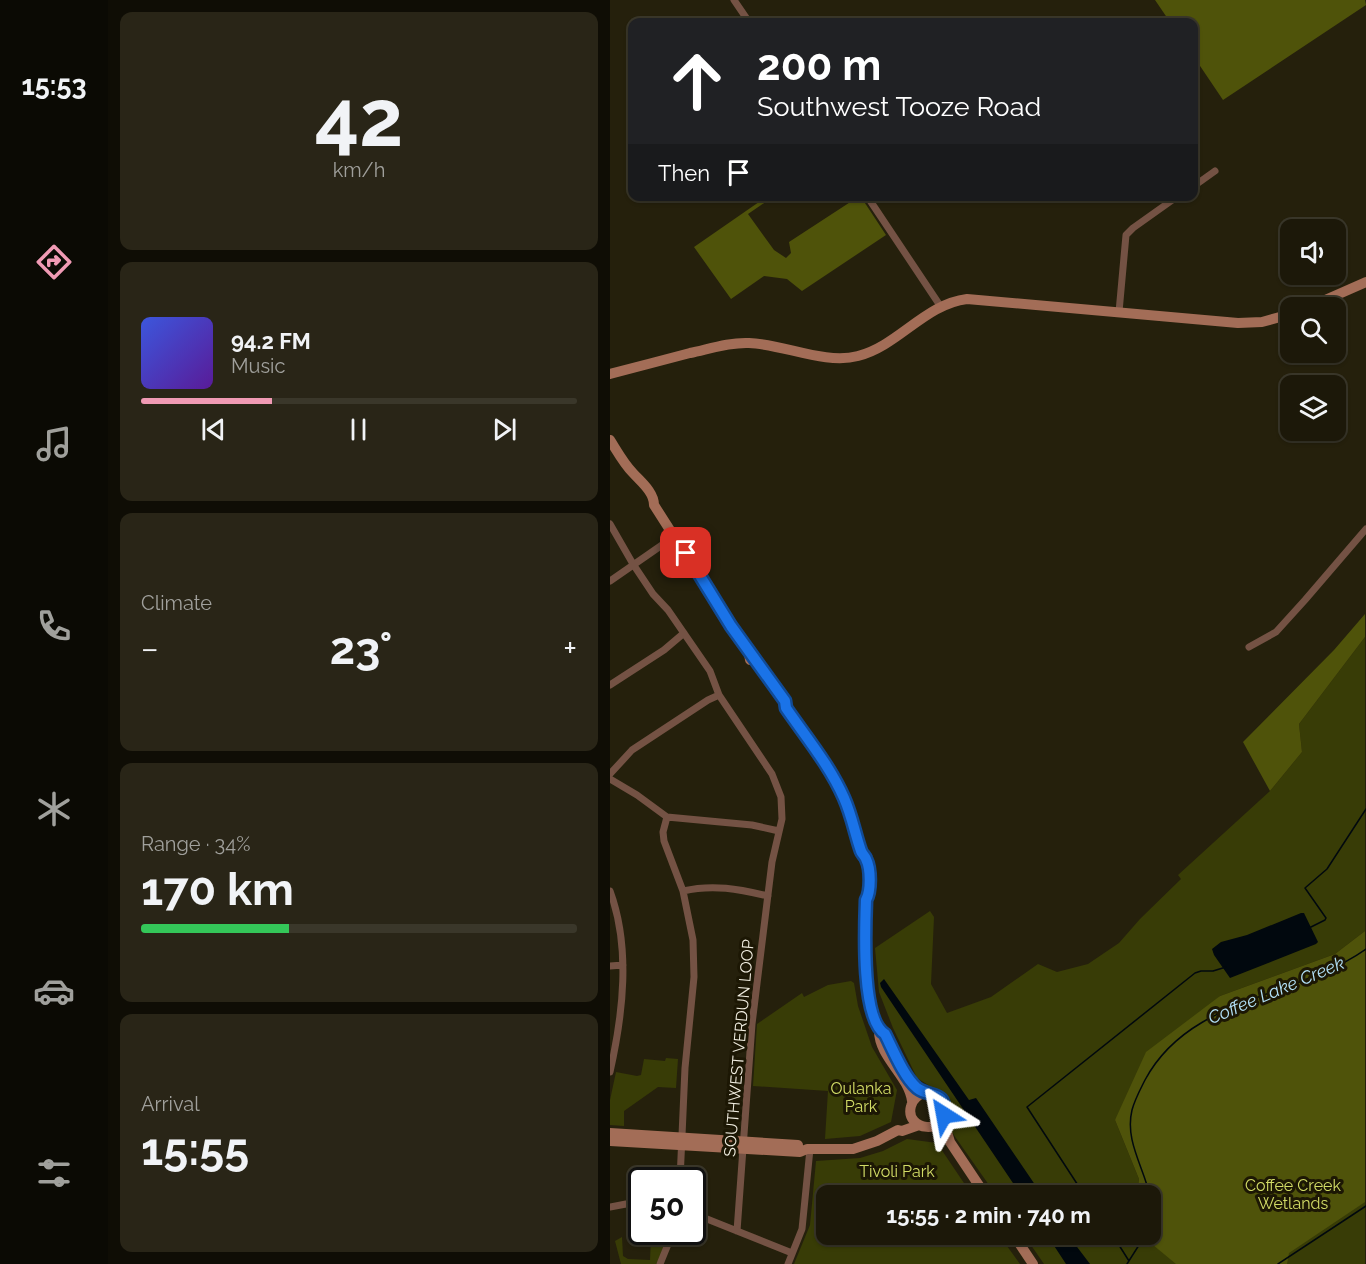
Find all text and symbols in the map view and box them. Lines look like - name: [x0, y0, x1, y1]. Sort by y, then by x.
- text: 200 m: [757, 41, 881, 90]
- icon: ahead: [658, 42, 736, 120]
- text: 15:53: [22, 70, 87, 101]
- text: 42: [315, 73, 403, 164]
- text: Southwest Tooze Road: [757, 91, 1041, 122]
- icon: arrive: [722, 156, 755, 189]
- text: km/h: [333, 158, 385, 182]
- text: Then: [658, 160, 710, 186]
- map controls: [1280, 219, 1346, 441]
- button: sound: [1280, 219, 1346, 285]
- icon: directions: [33, 241, 75, 283]
- button: search: [1280, 297, 1346, 363]
- text: 94.2 FM: [231, 328, 311, 354]
- text: Music: [231, 354, 285, 378]
- button: layers: [1280, 375, 1346, 441]
- icon: previous: [197, 413, 230, 446]
- icon: pause: [342, 413, 375, 446]
- icon: next: [488, 413, 521, 446]
- icon: music: [33, 423, 75, 465]
- pin: [660, 527, 711, 578]
- icon: arrive: [669, 536, 702, 569]
- text: Climate: [141, 591, 212, 615]
- icon: phone: [33, 605, 75, 647]
- text: 23°: [330, 622, 392, 675]
- text: −: [141, 629, 159, 668]
- text: +: [563, 629, 577, 668]
- icon: climate: [33, 788, 75, 830]
- text: Range · 34%: [141, 832, 250, 856]
- text: 170 km: [141, 863, 294, 916]
- street label: SOUTHWEST VERDUN LOOP: [720, 938, 758, 1157]
- water label: Coffee Lake Creek: [1205, 952, 1348, 1028]
- icon: car: [33, 970, 75, 1012]
- park label: Oulanka Park: [830, 1079, 892, 1116]
- position arrow: [912, 1083, 976, 1147]
- text: Arrival: [141, 1092, 200, 1116]
- text: 15:55: [141, 1123, 249, 1176]
- icon: filters: [33, 1152, 75, 1194]
- park label: Tivoli Park: [859, 1162, 935, 1181]
- speed limit sign: 50: [628, 1167, 706, 1245]
- park label: Coffee Creek Wetlands: [1245, 1176, 1341, 1213]
- text: 15:55 · 2 min · 740 m: [886, 1202, 1091, 1228]

